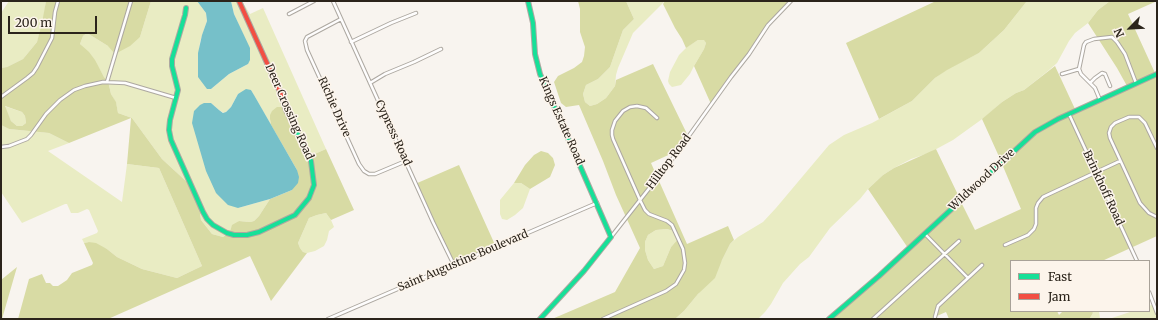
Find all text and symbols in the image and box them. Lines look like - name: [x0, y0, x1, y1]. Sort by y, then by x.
- scale bar: [10, 8, 99, 34]
- north arrow: [1110, 8, 1150, 48]
- text: 200 m: [15, 15, 52, 30]
- text: N: [1111, 26, 1127, 40]
- street label: Deer Crossing Road: [262, 62, 316, 162]
- street label: Richie Drive: [315, 75, 353, 139]
- street label: Kings Estate Road: [536, 75, 586, 167]
- street label: Cypress Road: [372, 98, 414, 168]
- street label: Hilltop Road: [644, 132, 694, 192]
- street label: Wildwood Drive: [946, 146, 1018, 214]
- street label: Brinkhoff Road: [1080, 148, 1126, 228]
- street label: Saint Augustine Boulevard: [396, 227, 530, 295]
- legend: [1010, 260, 1150, 312]
- text: Fast: [1048, 269, 1072, 284]
- text: Jam: [1048, 289, 1070, 304]

